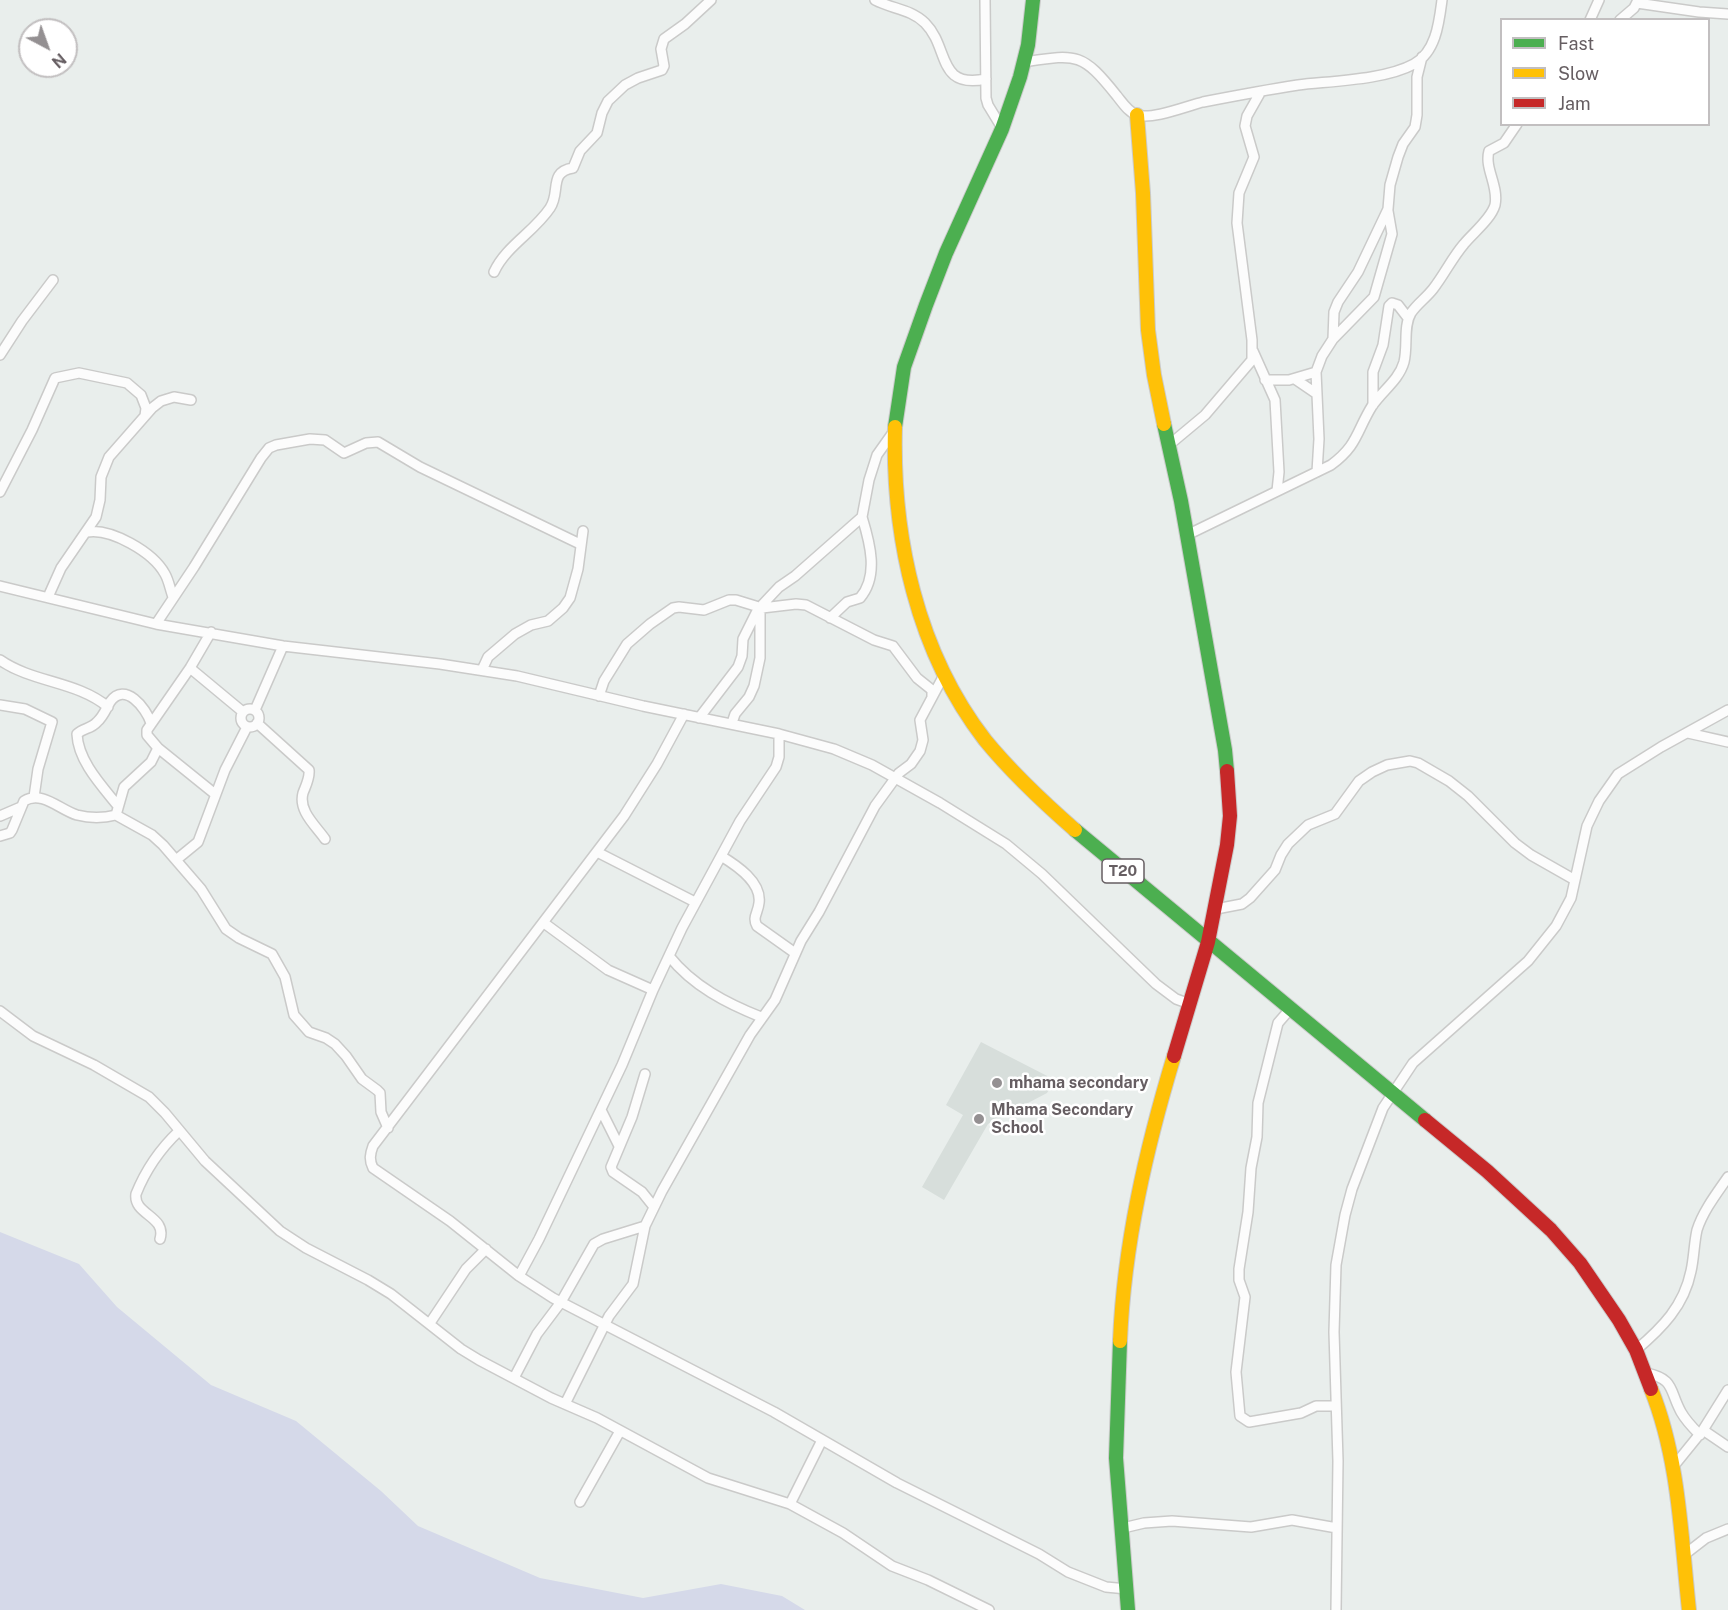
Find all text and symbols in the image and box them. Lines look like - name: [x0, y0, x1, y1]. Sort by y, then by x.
- north arrow: [18, 18, 78, 78]
- legend: [1500, 18, 1710, 126]
- text: Fast: [1558, 33, 1594, 54]
- text: N: [48, 49, 70, 72]
- text: Slow: [1558, 63, 1599, 84]
- text: Jam: [1558, 93, 1591, 114]
- road number: T20: [1102, 859, 1144, 883]
- place label: mhama secondary: [1009, 1073, 1148, 1093]
- marker: mhama secondary: [990, 1076, 1004, 1090]
- place label: Mhama Secondary School: [991, 1100, 1133, 1138]
- marker: Mhama Secondary School: [972, 1112, 986, 1126]

